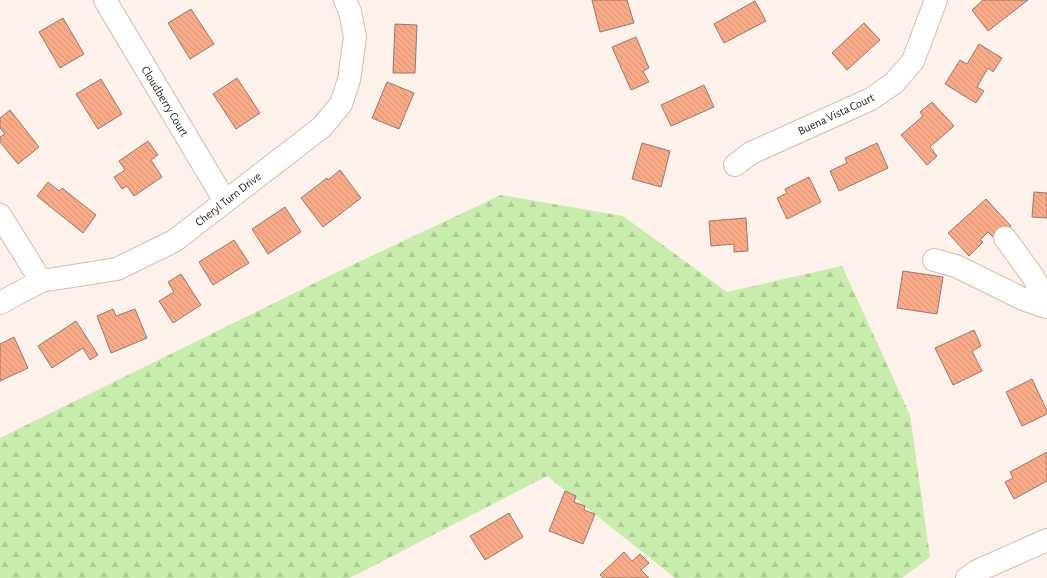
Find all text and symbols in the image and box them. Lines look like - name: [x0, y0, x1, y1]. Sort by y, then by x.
- street label: Cloudberry Court: [138, 64, 191, 139]
- street label: Buena Vista Court: [796, 91, 876, 137]
- street label: Cheryl Turn Drive: [193, 170, 264, 229]

